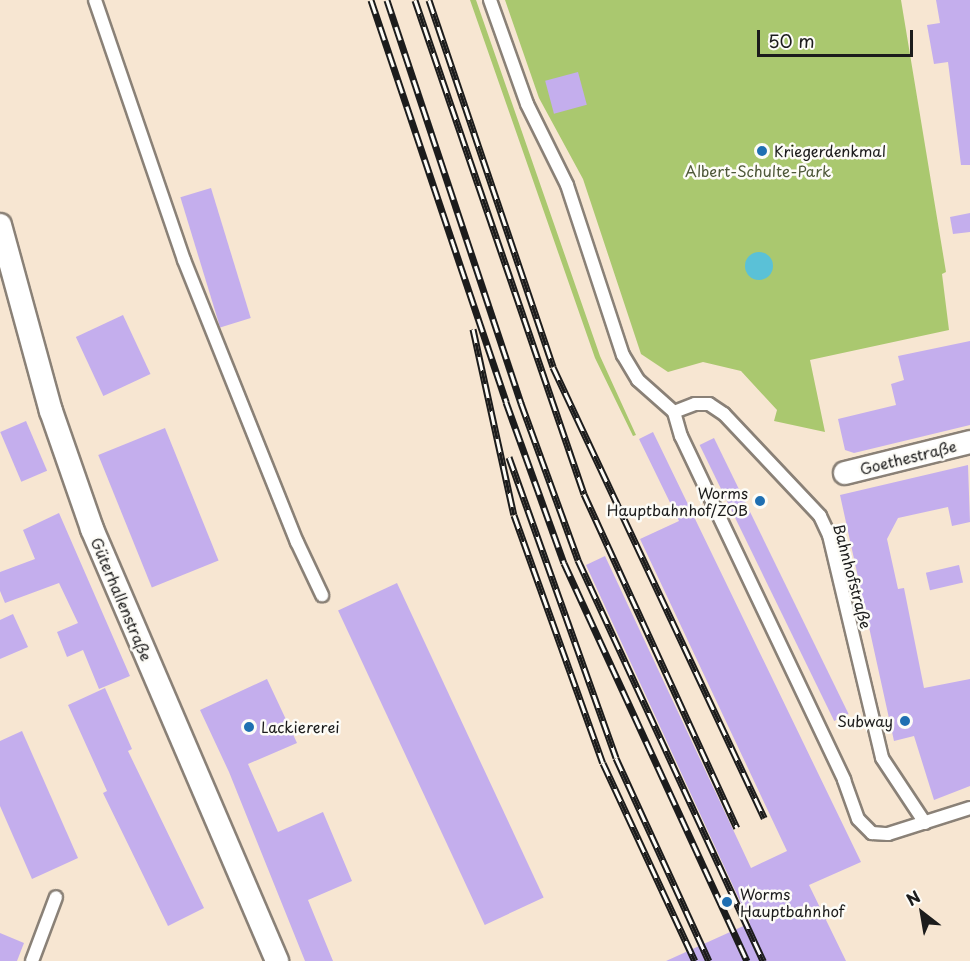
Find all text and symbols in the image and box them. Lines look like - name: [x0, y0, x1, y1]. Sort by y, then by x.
- scale bar: [760, 18, 916, 56]
- text: 50 m: [768, 27, 815, 54]
- place label: Kriegerdenkmal: [774, 142, 886, 160]
- marker: Kriegerdenkmal: [755, 144, 769, 158]
- park label: Albert-Schulte-Park: [685, 162, 831, 180]
- street label: Goethestraße: [858, 436, 958, 478]
- place label: Worms Hauptbahnhof/ZOB: [607, 483, 748, 518]
- marker: Worms Hauptbahnhof/ZOB: [753, 494, 767, 508]
- street label: Bahnhofstraße: [830, 521, 876, 631]
- street label: Güterhallenstraße: [88, 535, 156, 663]
- place label: Subway: [837, 712, 893, 730]
- marker: Subway: [898, 714, 912, 728]
- place label: Lackiererei: [261, 718, 339, 736]
- marker: Lackiererei: [242, 720, 256, 734]
- north arrow: [892, 883, 952, 943]
- place label: Worms Hauptbahnhof: [740, 884, 845, 919]
- text: N: [901, 884, 924, 911]
- marker: Worms Hauptbahnhof: [718, 893, 736, 911]

